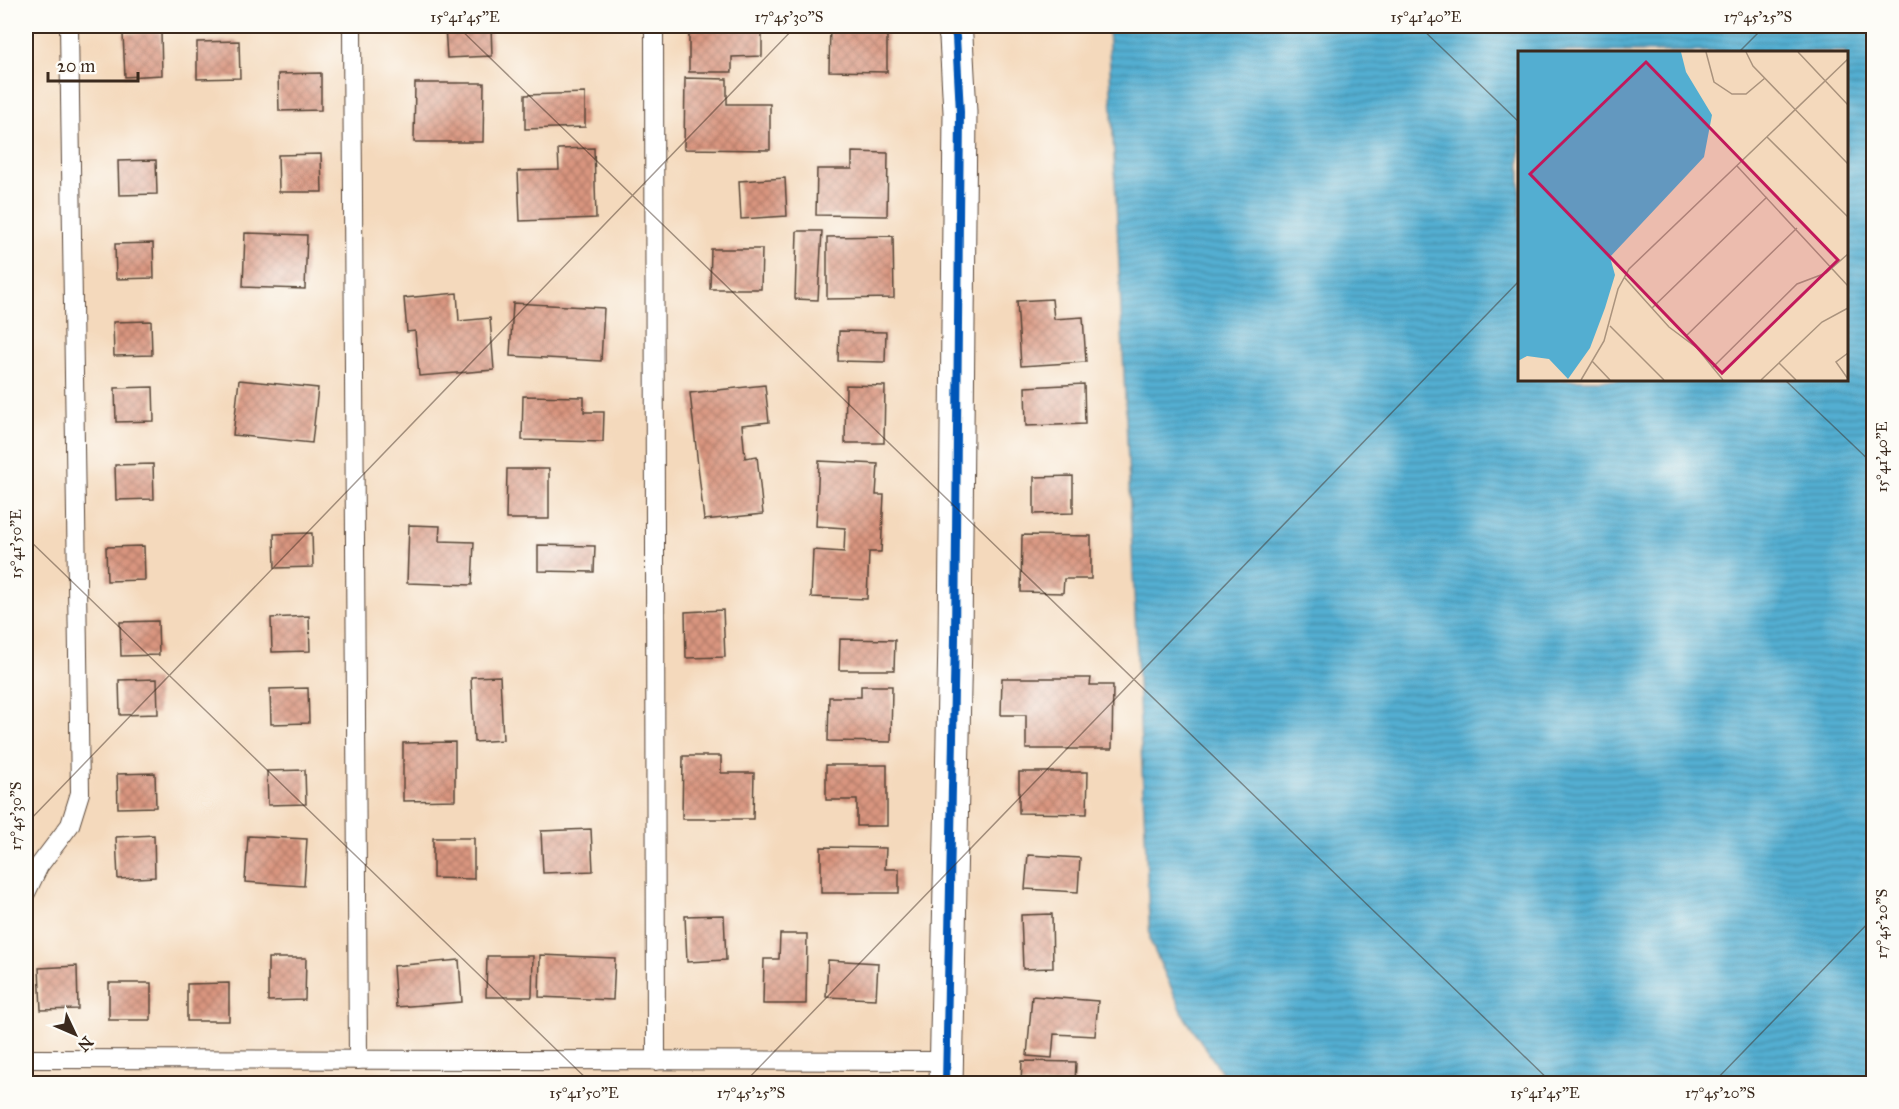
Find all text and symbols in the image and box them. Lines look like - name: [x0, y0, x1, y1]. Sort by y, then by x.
- text: 15°41'45"E: [430, 8, 500, 26]
- text: 17°45'30"S: [755, 8, 823, 26]
- text: 15°41'40"E: [1390, 8, 1462, 26]
- text: 17°45'25"S: [1724, 8, 1792, 26]
- scale bar: [48, 45, 138, 83]
- inset map: [1518, 51, 1848, 381]
- text: 20 m: [57, 55, 95, 77]
- text: 15°41'40"E: [1873, 421, 1891, 493]
- text: 15°41'50"E: [7, 509, 25, 579]
- text: 17°45'30"S: [7, 782, 25, 850]
- text: 17°45'20"S: [1873, 889, 1891, 959]
- north arrow: [45, 1004, 105, 1064]
- text: N: [74, 1033, 97, 1056]
- text: 15°41'50"E: [549, 1084, 619, 1102]
- text: 17°45'25"S: [717, 1084, 785, 1102]
- text: 15°41'45"E: [1510, 1084, 1580, 1102]
- text: 17°45'20"S: [1685, 1084, 1755, 1102]

